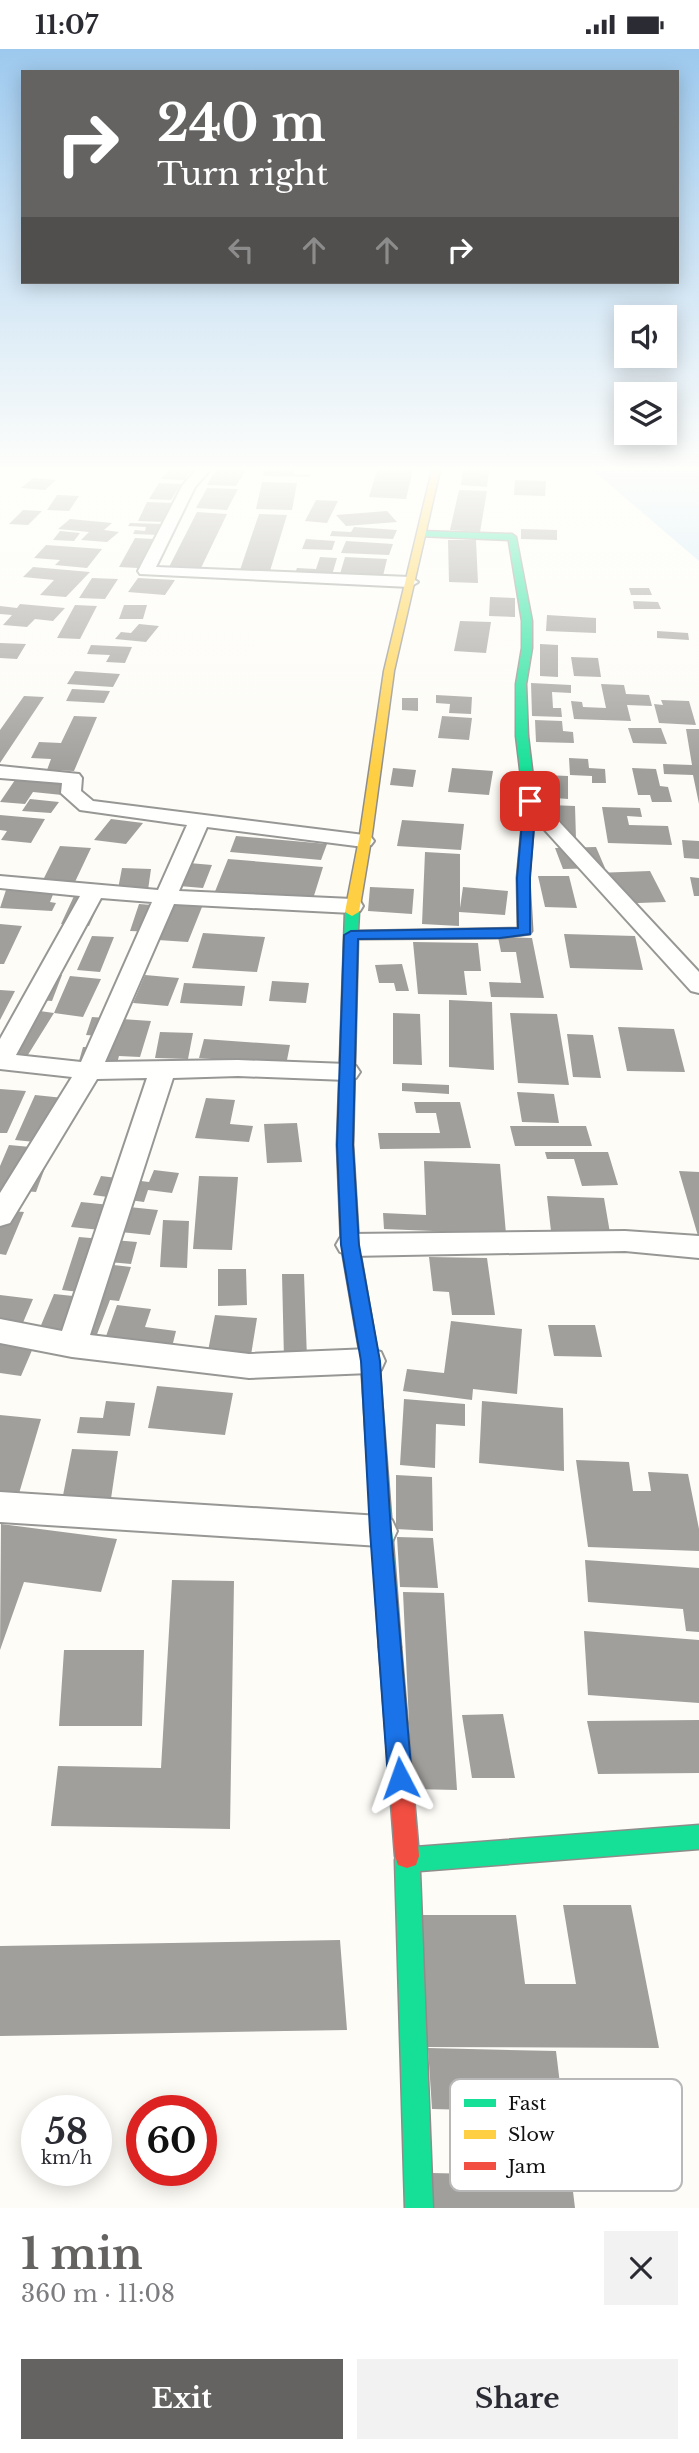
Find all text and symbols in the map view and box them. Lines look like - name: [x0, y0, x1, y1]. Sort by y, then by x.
- text: 11:07: [35, 9, 98, 41]
- text: 240 m: [157, 93, 326, 154]
- icon: right: [42, 98, 133, 189]
- text: Turn right: [157, 154, 328, 194]
- icon: left: [222, 231, 260, 269]
- icon: ahead: [295, 231, 333, 269]
- icon: ahead: [368, 231, 406, 269]
- icon: right: [441, 231, 479, 269]
- map controls: [614, 305, 677, 445]
- button: sound: [614, 305, 677, 368]
- button: layers: [614, 382, 677, 445]
- pin: [500, 771, 560, 831]
- icon: arrive: [511, 782, 549, 820]
- position arrow: [363, 1741, 437, 1815]
- legend: [450, 2079, 682, 2191]
- text: Fast: [508, 2092, 547, 2115]
- speed limit sign: 60: [126, 2095, 217, 2186]
- text: 58: [45, 2110, 88, 2153]
- text: Slow: [508, 2123, 555, 2146]
- text: km/h: [41, 2147, 92, 2169]
- text: Jam: [505, 2155, 546, 2178]
- text: 1 min: [21, 2228, 143, 2280]
- button: close: [604, 2231, 678, 2305]
- text: 360 m · 11:08: [21, 2280, 175, 2308]
- button: Exit: [21, 2359, 343, 2439]
- button: Share: [357, 2359, 678, 2439]

